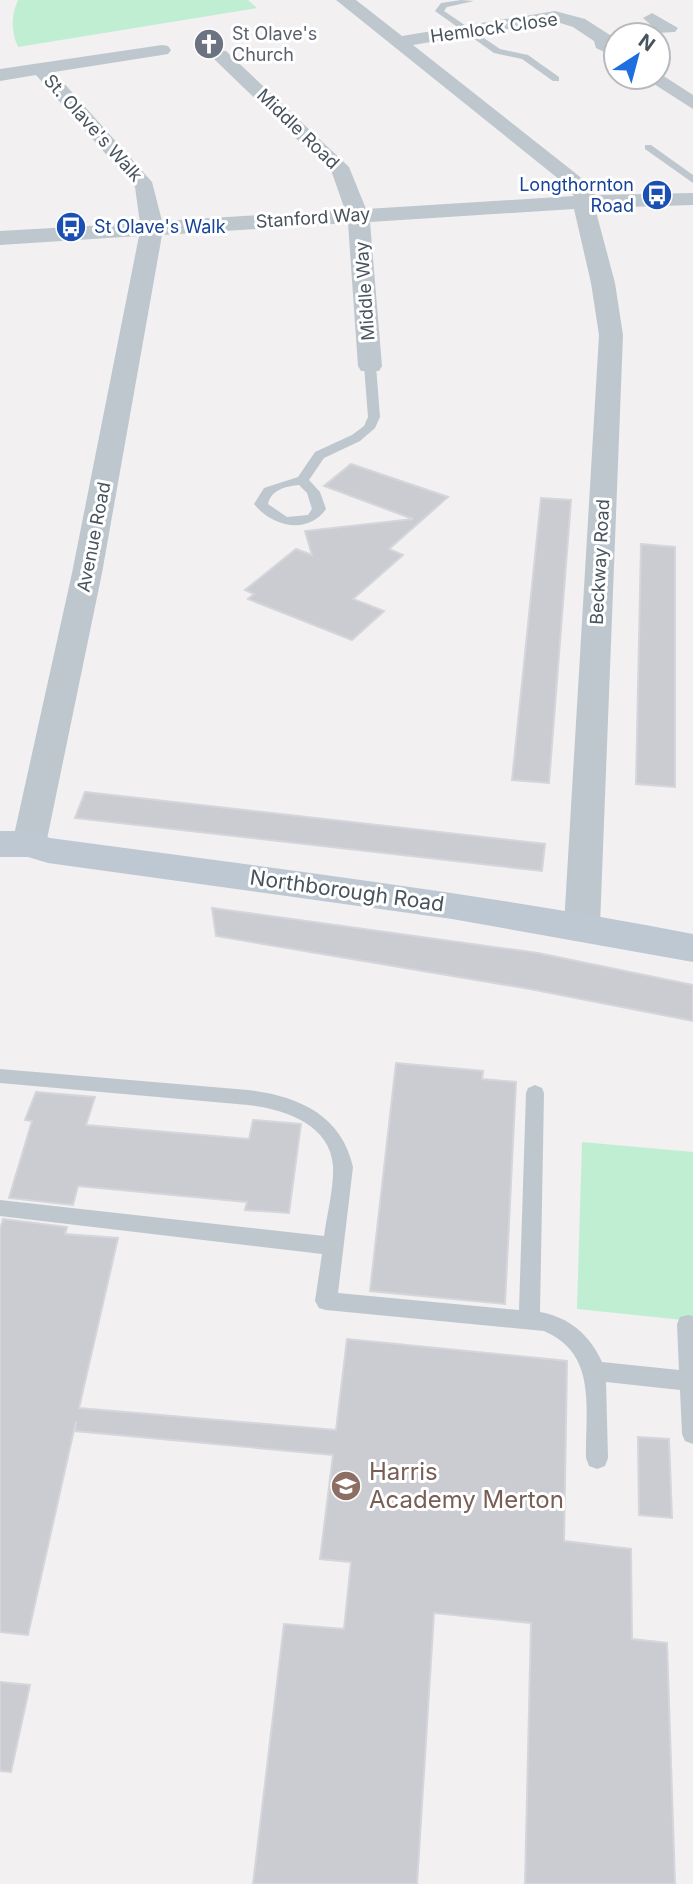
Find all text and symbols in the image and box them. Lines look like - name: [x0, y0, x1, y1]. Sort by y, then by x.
- street label: Hemlock Close: [429, 8, 559, 47]
- north arrow: [602, 21, 672, 91]
- place label: St Olave's Church: [232, 23, 317, 65]
- church icon: St Olave's Church: [192, 27, 226, 61]
- text: N: [634, 29, 659, 56]
- street label: St. Olave's Walk: [40, 70, 147, 186]
- street label: Middle Road: [253, 84, 344, 173]
- place label: Longthornton Road: [519, 174, 634, 216]
- bus stop icon: Longthornton Road: [640, 178, 674, 212]
- street label: Stanford Way: [255, 203, 371, 232]
- bus stop icon: St Olave's Walk: [54, 210, 88, 244]
- place label: St Olave's Walk: [94, 216, 226, 237]
- street label: Middle Way: [351, 241, 378, 341]
- street label: Avenue Road: [73, 480, 114, 594]
- street label: Beckway Road: [586, 499, 613, 625]
- street label: Northborough Road: [248, 865, 446, 917]
- place label: Harris Academy Merton: [369, 1457, 564, 1514]
- school or university icon: Harris Academy Merton: [329, 1469, 363, 1503]

